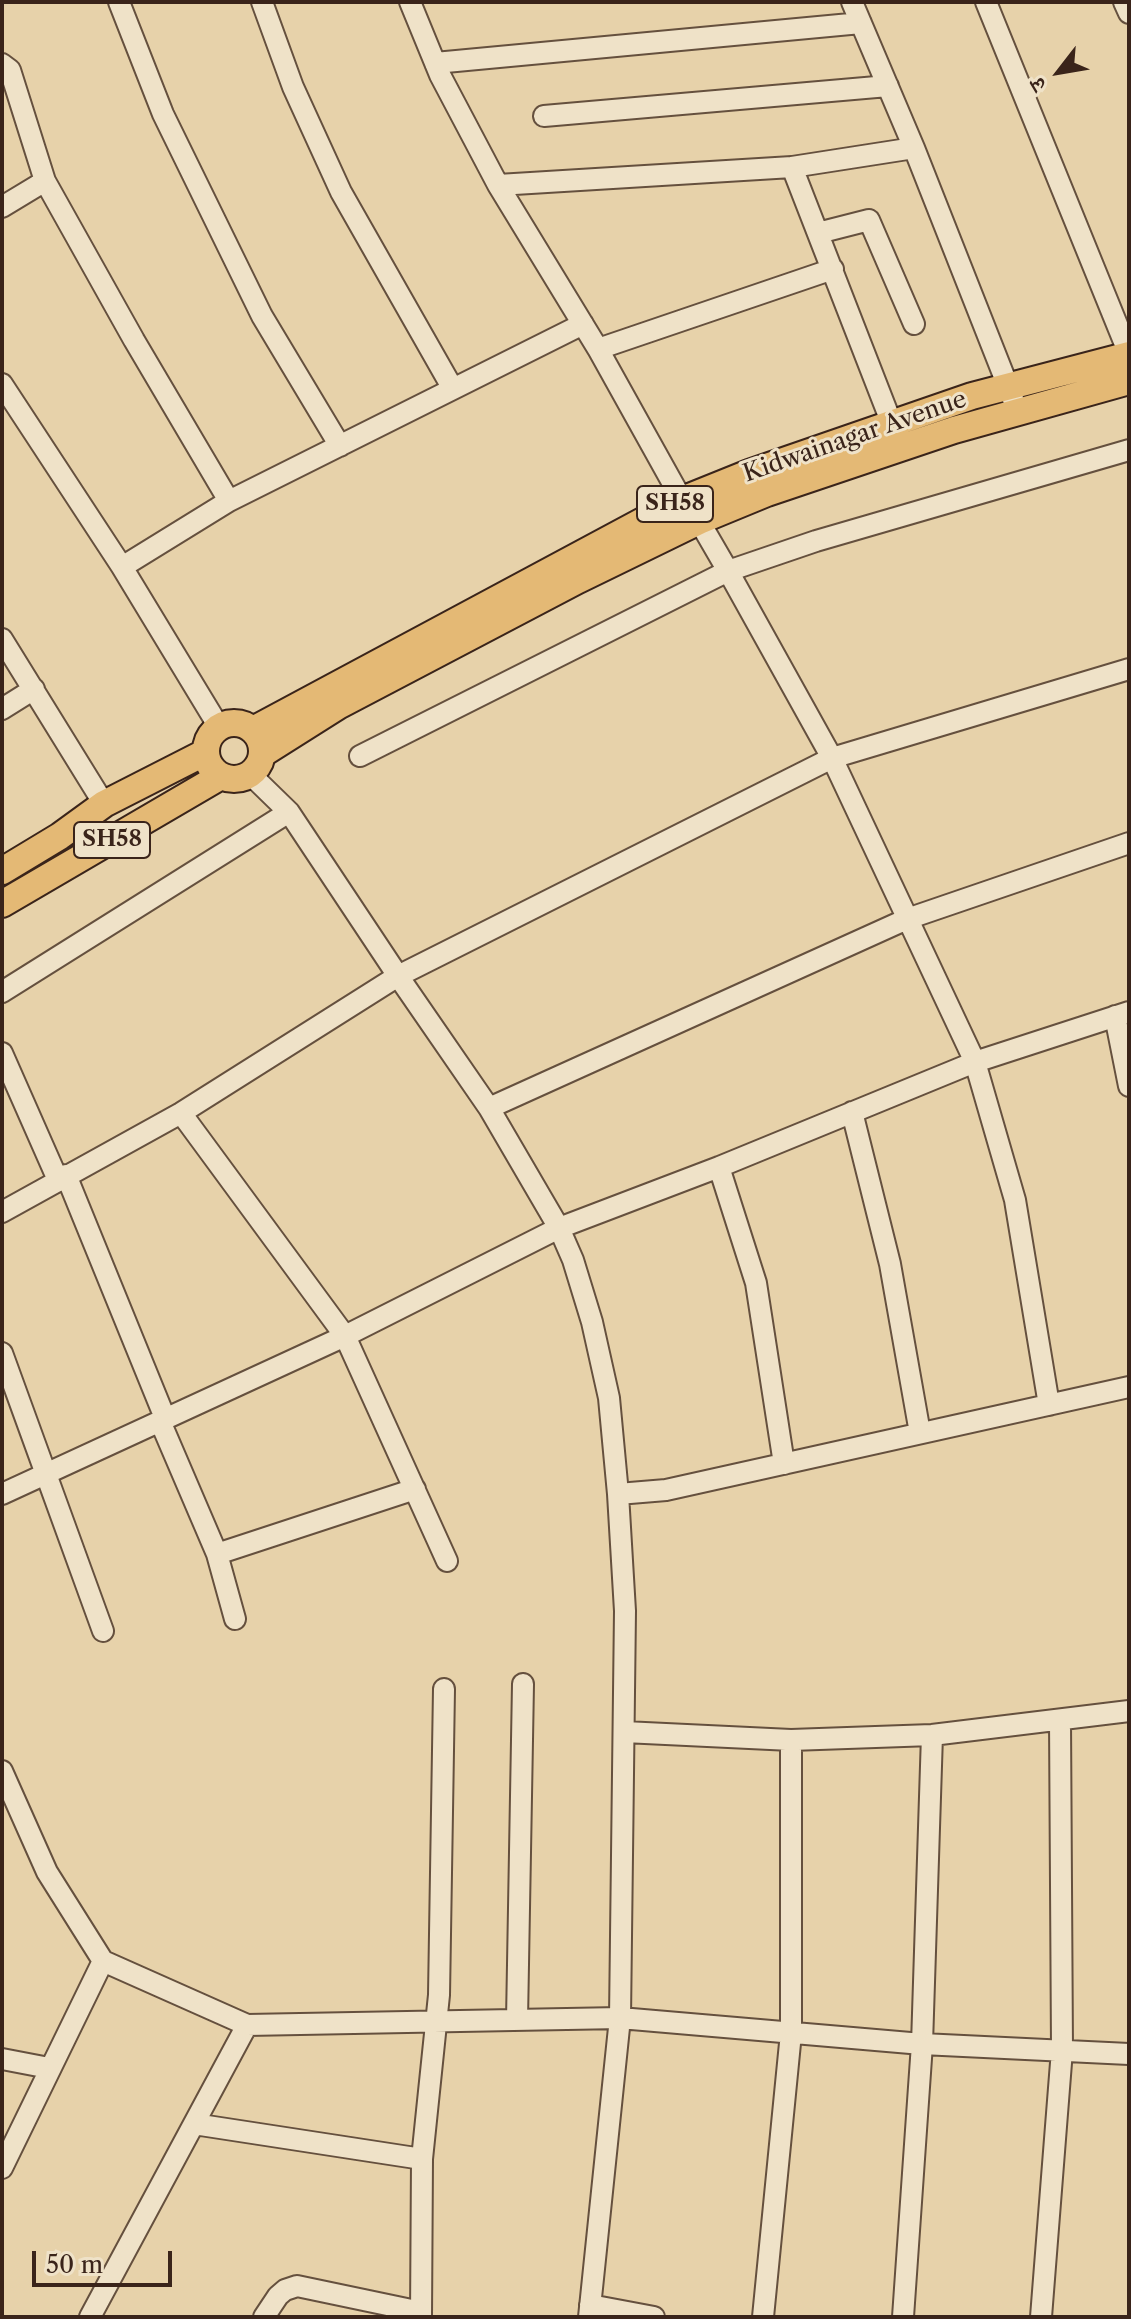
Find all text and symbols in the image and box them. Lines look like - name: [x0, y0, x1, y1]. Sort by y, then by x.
- north arrow: [1019, 32, 1099, 112]
- text: उ: [1024, 73, 1052, 96]
- street label: Kidwainagar Avenue: [740, 385, 970, 489]
- road number: SH58: [637, 486, 713, 522]
- road number: SH58: [74, 822, 150, 858]
- scale bar: [36, 2235, 176, 2285]
- text: 50 m: [46, 2250, 103, 2279]

